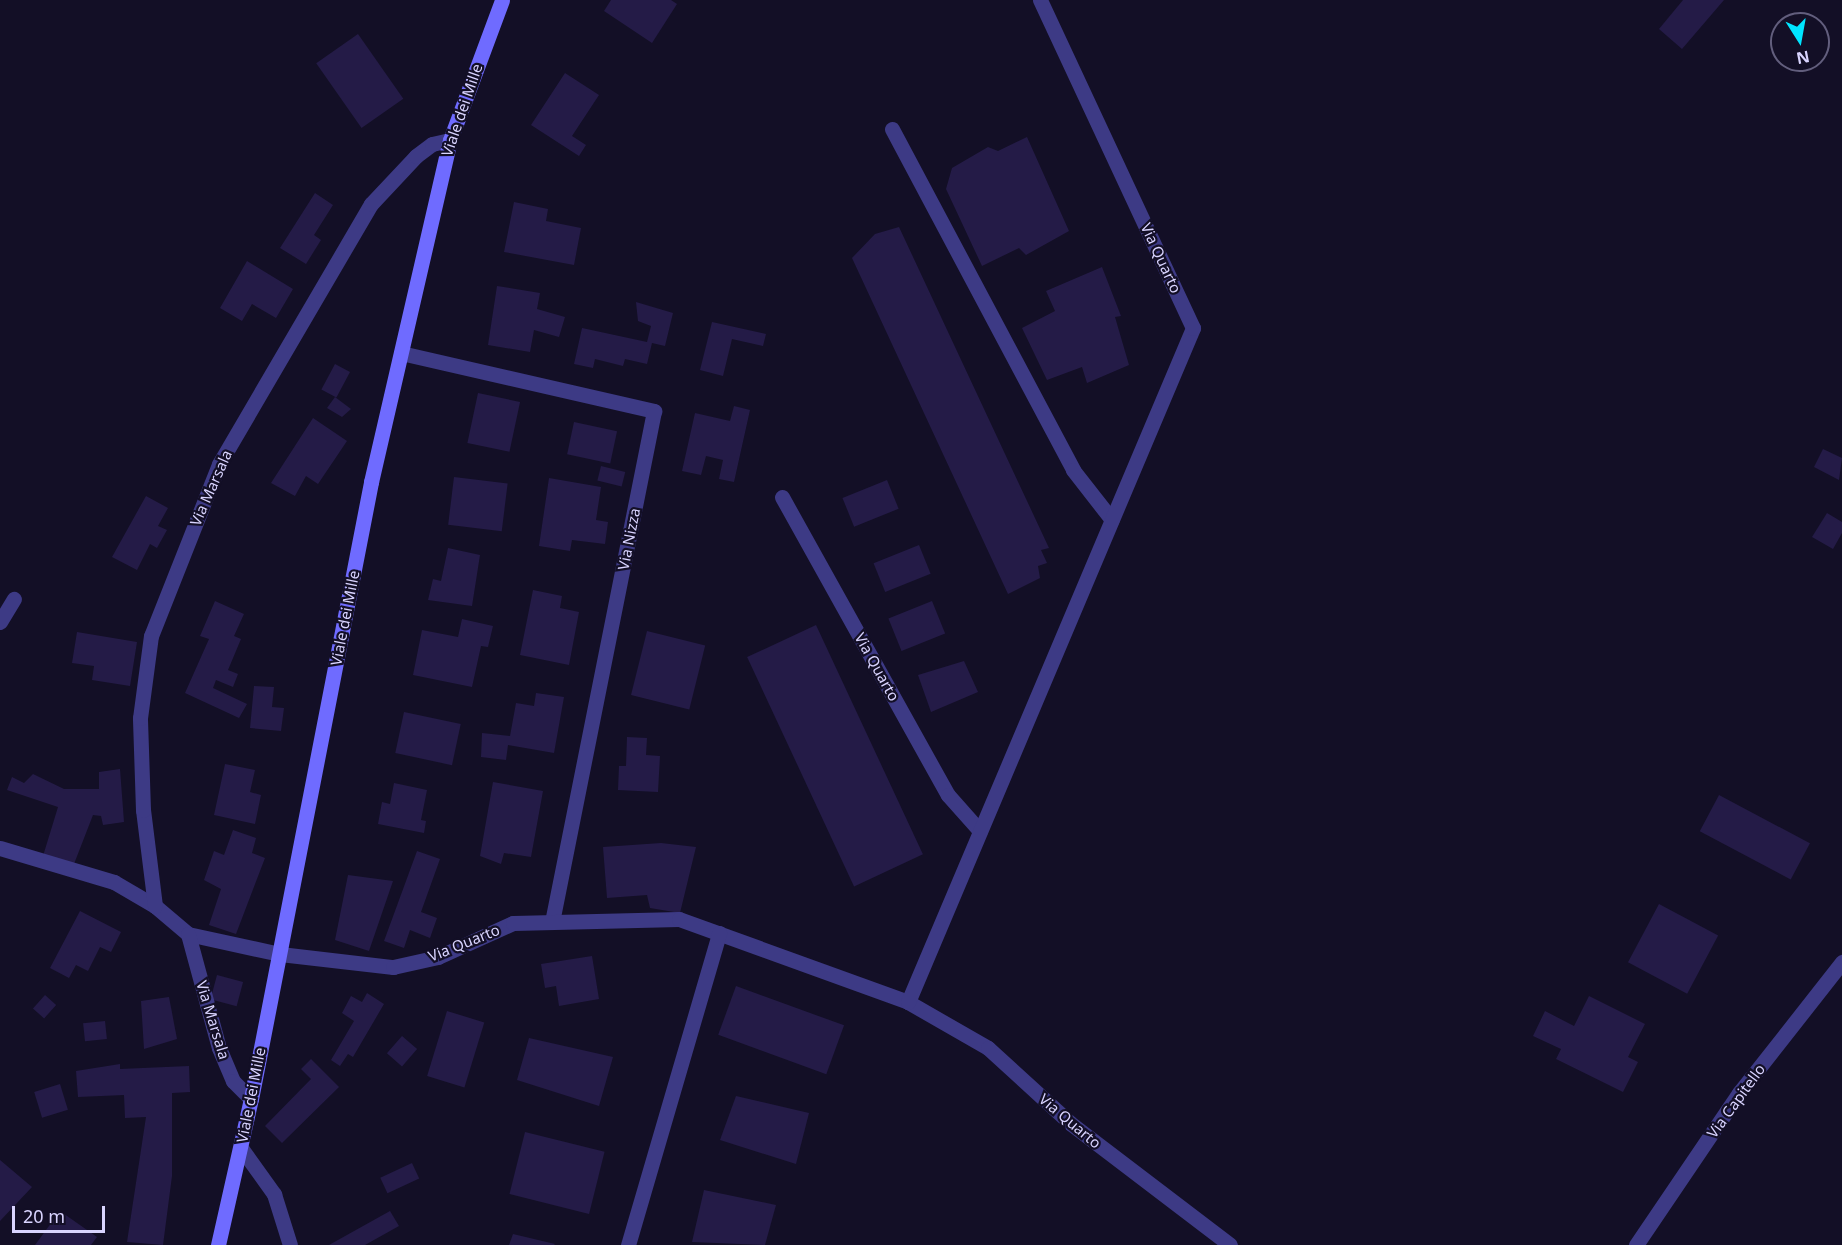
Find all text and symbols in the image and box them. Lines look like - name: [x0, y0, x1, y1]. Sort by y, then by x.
- north arrow: [1770, 12, 1830, 72]
- text: N: [1795, 46, 1812, 70]
- street label: Viale dei Mille: [438, 61, 486, 159]
- street label: Via Quarto: [1137, 220, 1185, 296]
- street label: Via Marsala: [186, 447, 236, 529]
- street label: Via Nizza: [614, 506, 644, 572]
- street label: Viale dei Mille: [327, 569, 363, 667]
- street label: Via Quarto: [851, 630, 903, 704]
- street label: Via Quarto: [426, 921, 502, 965]
- street label: Via Marsala: [193, 979, 233, 1061]
- street label: Viale dei Mille: [233, 1046, 269, 1144]
- street label: Via Capitello: [1703, 1061, 1769, 1141]
- street label: Via Quarto: [1035, 1090, 1105, 1152]
- scale bar: [15, 1194, 108, 1232]
- text: 20 m: [23, 1204, 65, 1228]

